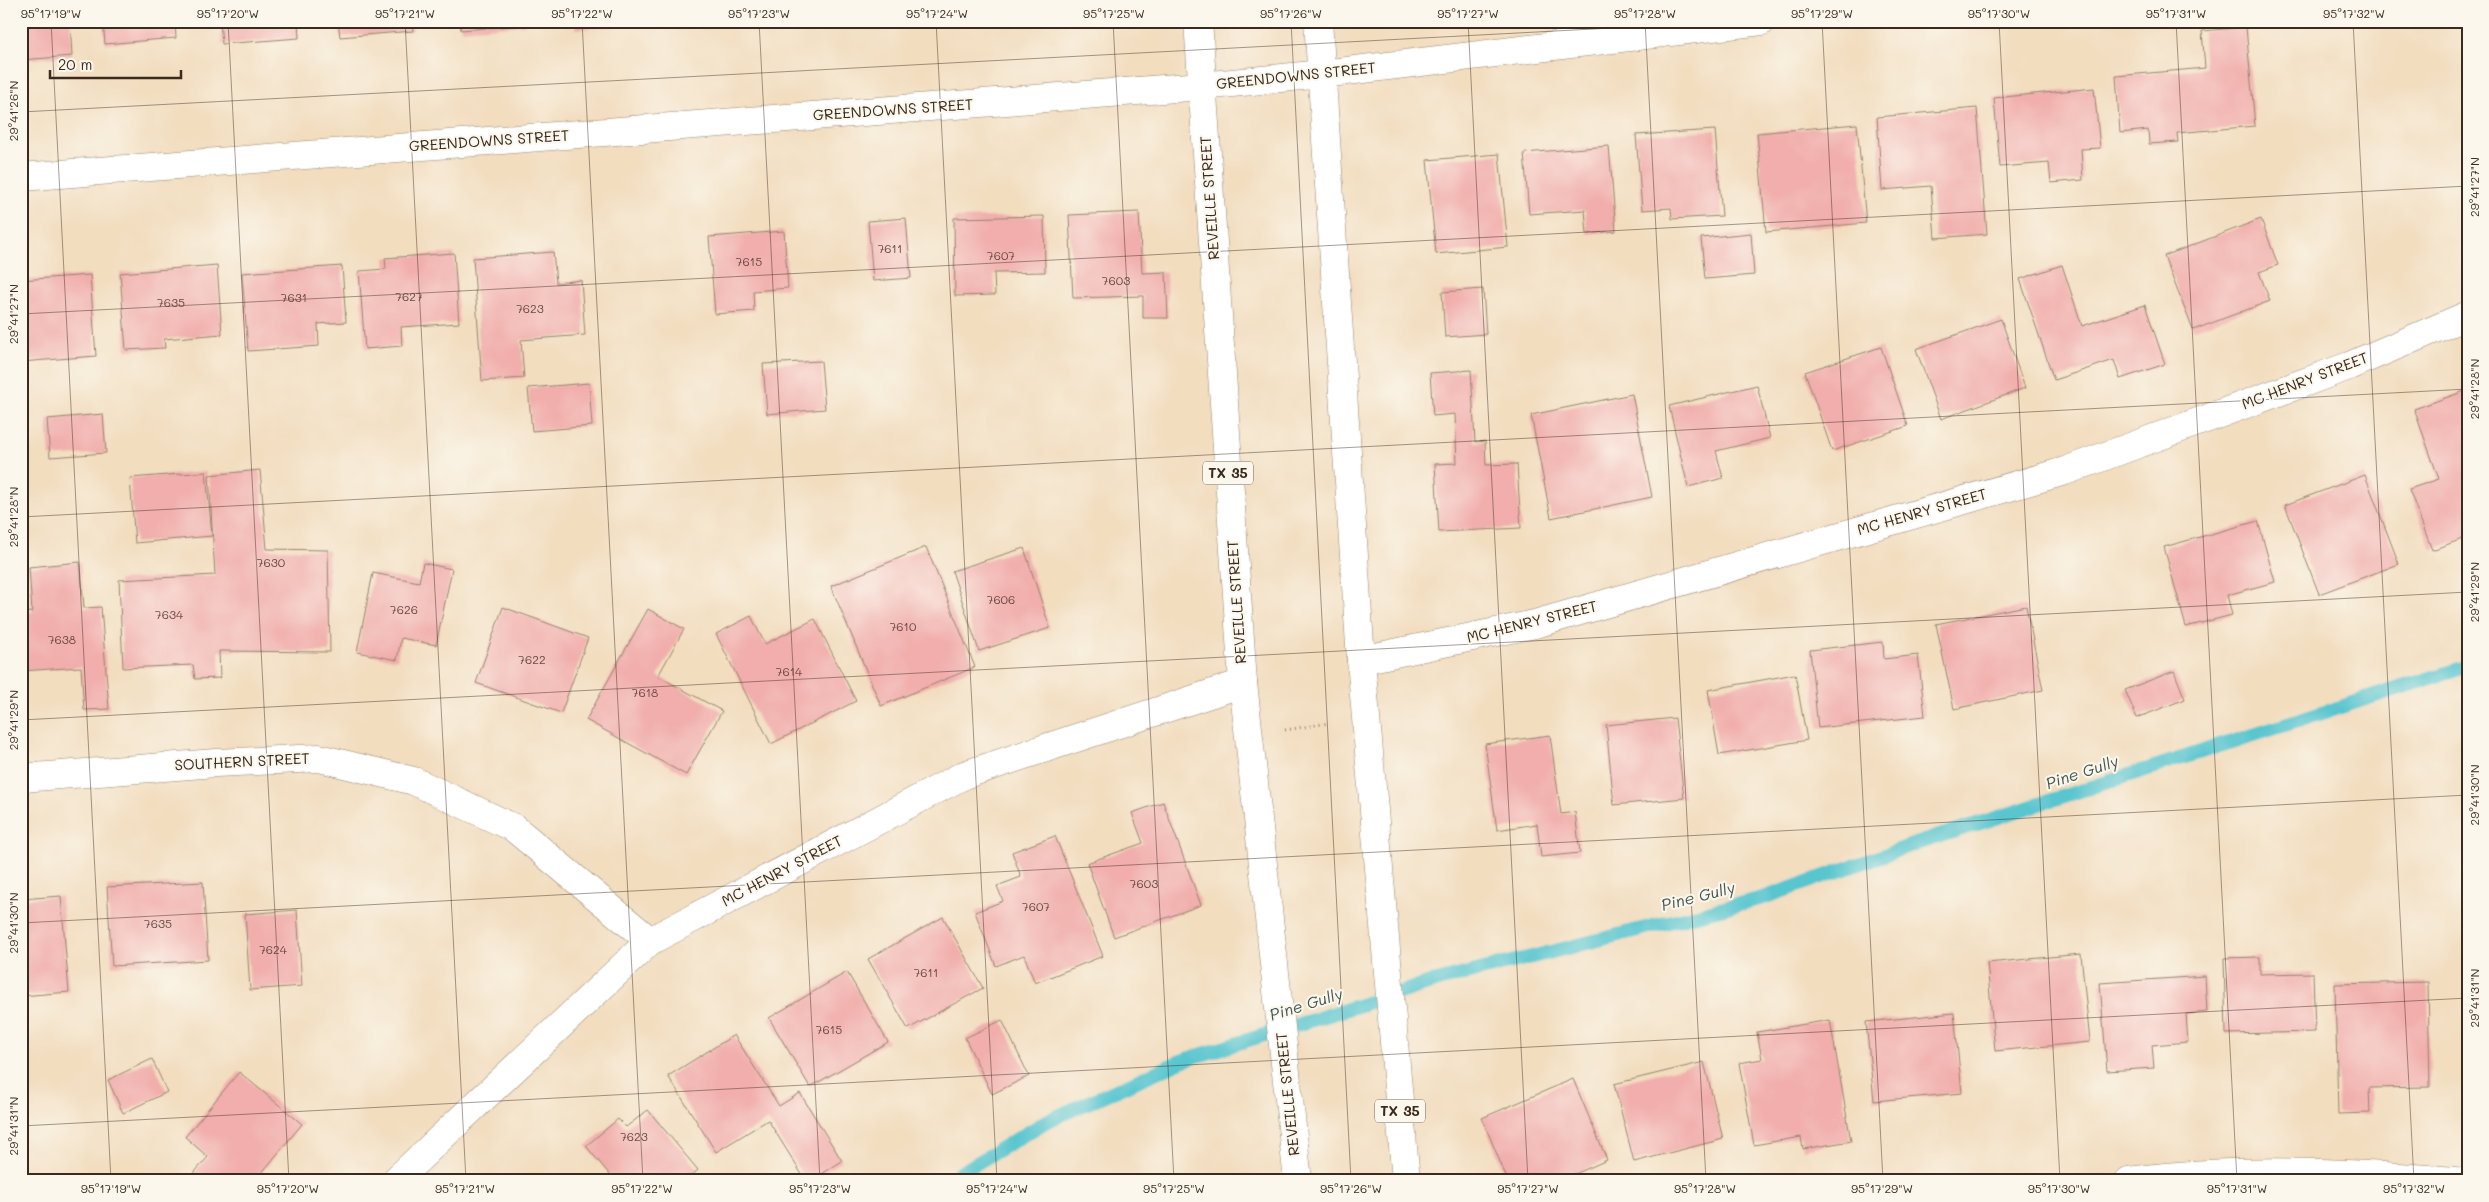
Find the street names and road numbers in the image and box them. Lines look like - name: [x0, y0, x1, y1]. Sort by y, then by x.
- street label: GREENDOWNS STREET: [1215, 57, 1377, 93]
- street label: GREENDOWNS STREET: [812, 93, 974, 125]
- street label: GREENDOWNS STREET: [408, 124, 570, 156]
- street label: REVEILLE STREET: [1195, 135, 1223, 261]
- street label: MC HENRY STREET: [2238, 347, 2371, 413]
- road number: TX 35: [1203, 462, 1253, 484]
- street label: MC HENRY STREET: [1855, 483, 1989, 539]
- street label: REVEILLE STREET: [1222, 539, 1250, 665]
- street label: MC HENRY STREET: [1464, 595, 1599, 647]
- street label: SOUTHERN STREET: [174, 747, 310, 775]
- street label: MC HENRY STREET: [718, 830, 845, 910]
- street label: REVEILLE STREET: [1271, 1031, 1303, 1157]
- road number: TX 35: [1375, 1100, 1425, 1122]

